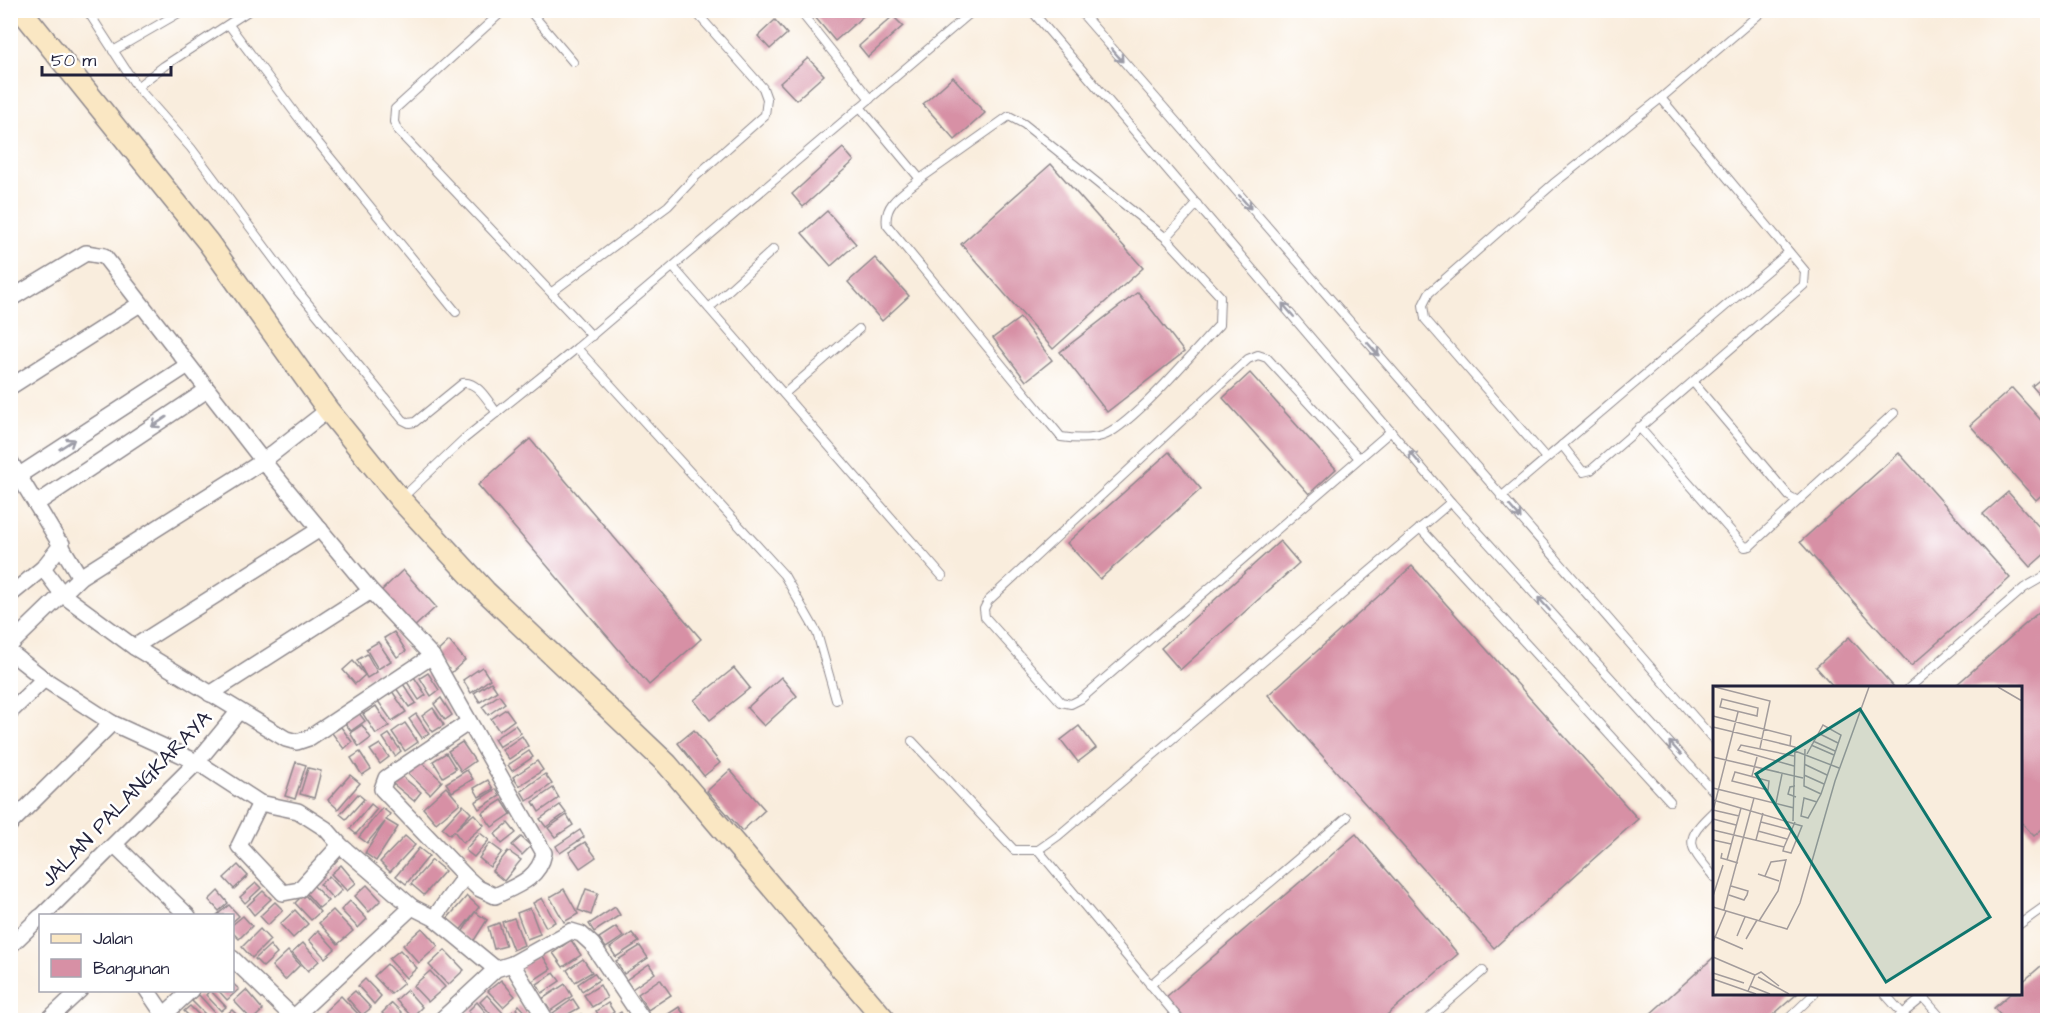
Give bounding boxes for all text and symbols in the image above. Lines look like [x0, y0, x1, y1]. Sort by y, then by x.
scale bar [42, 39, 171, 77]
one-way arrow [1110, 47, 1124, 62]
text: 50 m [51, 48, 96, 73]
one-way arrow [1238, 194, 1252, 209]
one-way arrow [1281, 303, 1295, 318]
one-way arrow [1366, 341, 1380, 356]
one-way arrow [151, 416, 167, 428]
one-way arrow [58, 438, 75, 450]
one-way arrow [1408, 450, 1421, 466]
one-way arrow [1508, 504, 1521, 520]
one-way arrow [1537, 597, 1551, 612]
inset map [1713, 686, 2022, 995]
street label: JALAN PALANGKARAYA [34, 704, 219, 894]
one-way arrow [1668, 741, 1682, 756]
legend [39, 914, 234, 992]
text: Jalan [93, 926, 133, 951]
text: Bangunan [93, 956, 170, 982]

